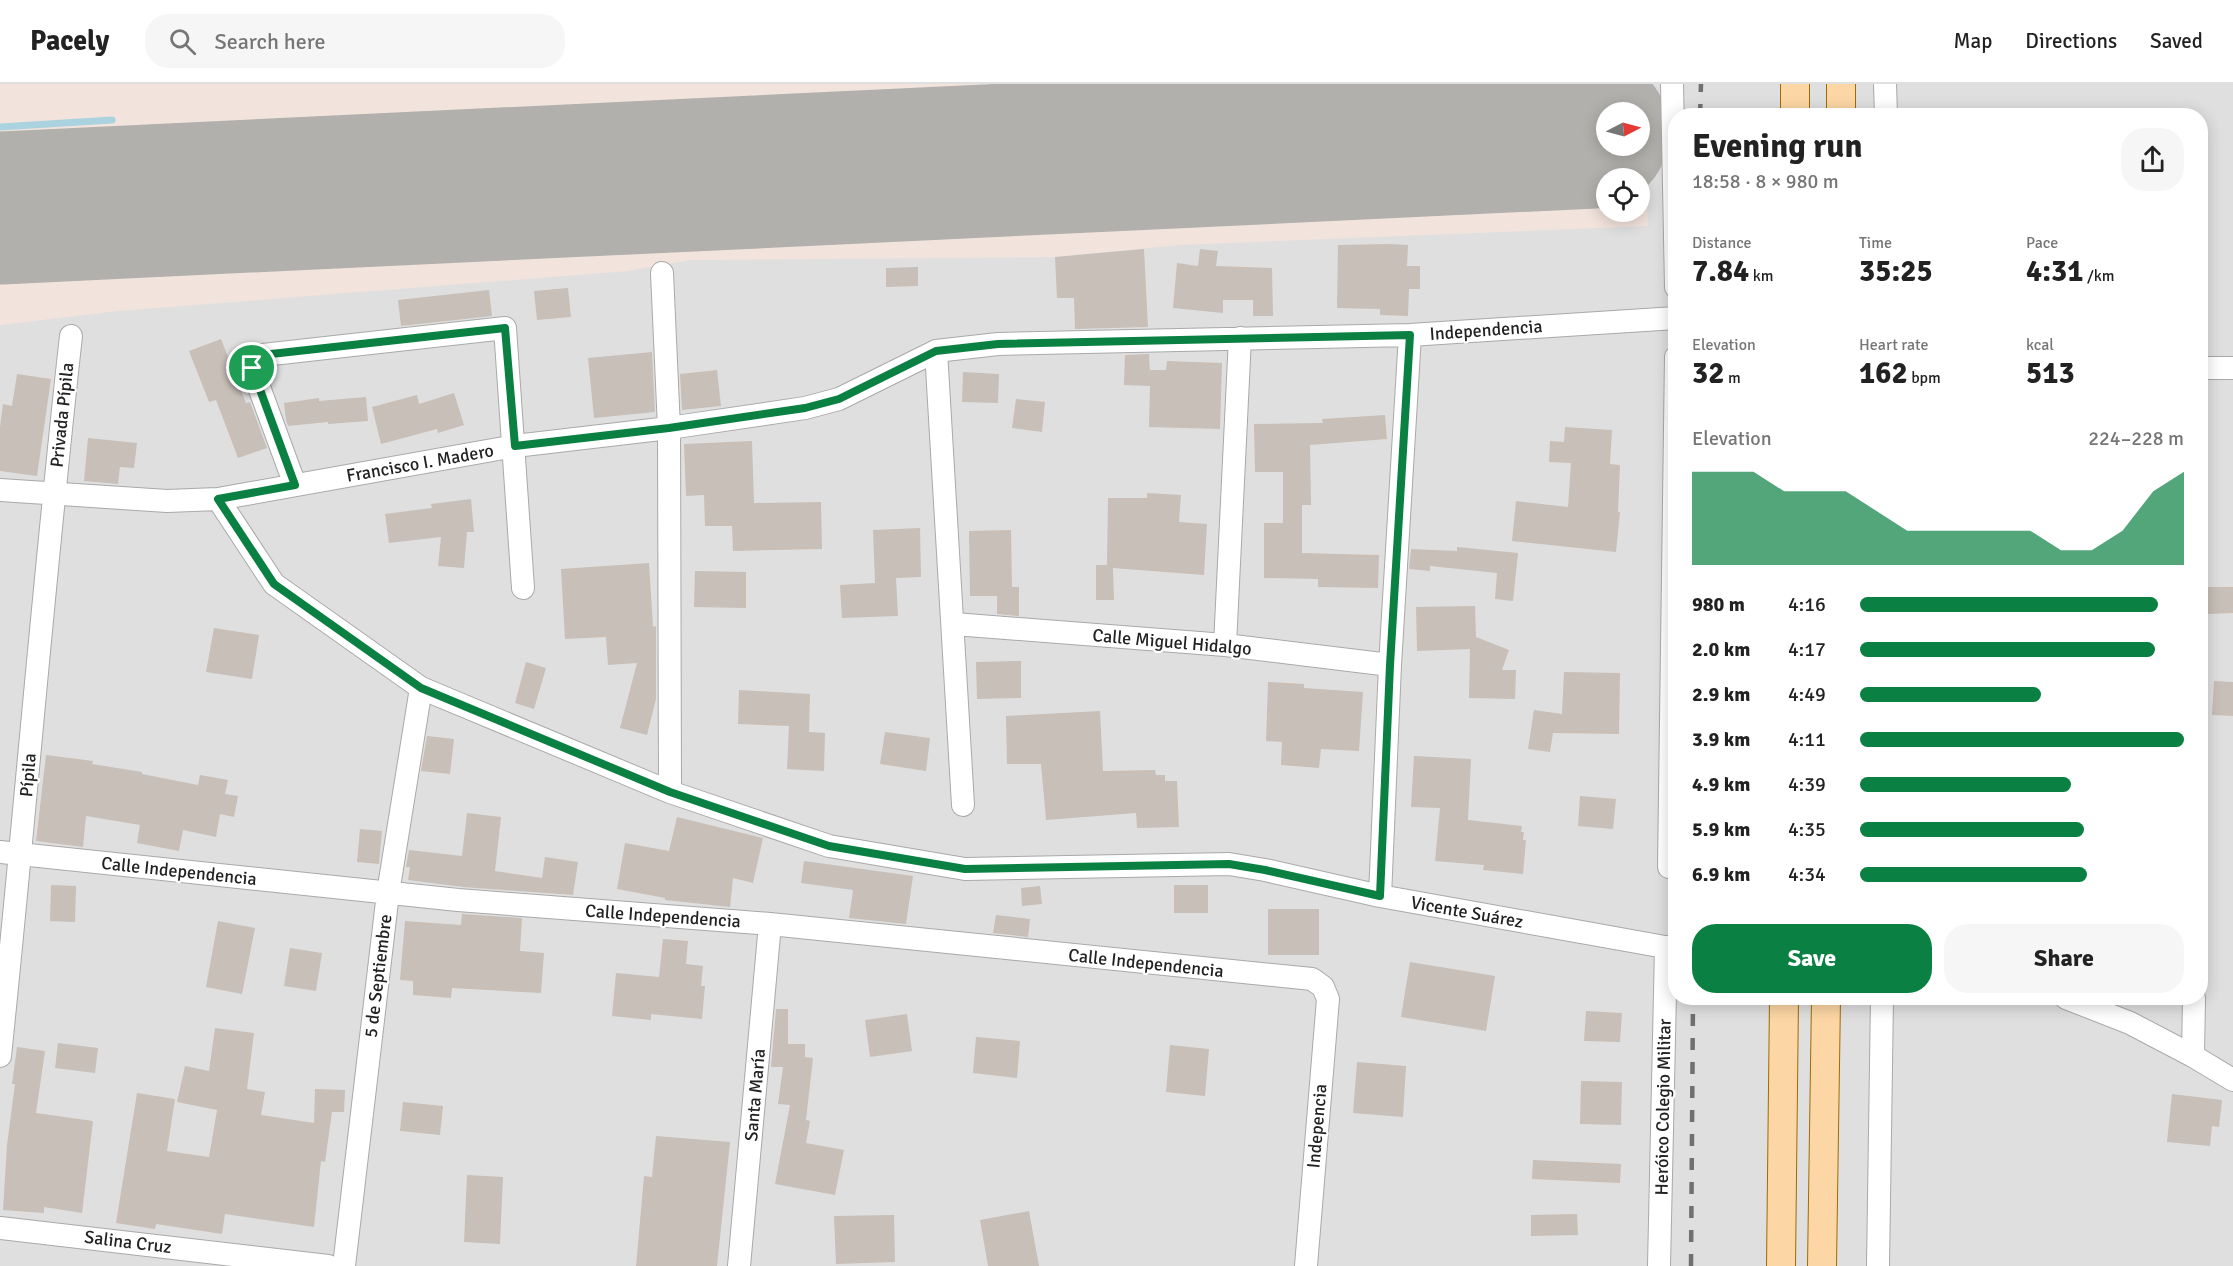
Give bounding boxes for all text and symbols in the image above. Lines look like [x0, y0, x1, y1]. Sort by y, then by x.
search box [145, 14, 565, 68]
text: Pacely [30, 24, 109, 58]
icon: search [166, 25, 199, 58]
text: Search here [214, 28, 325, 55]
text: Map [1954, 28, 1992, 54]
text: Directions [2025, 28, 2117, 54]
text: Saved [2150, 28, 2203, 54]
north arrow [1596, 102, 1650, 156]
map controls [1596, 102, 1650, 222]
text: Evening run [1692, 126, 1862, 167]
button: share [2121, 128, 2184, 191]
button: locate [1596, 168, 1650, 222]
text: 18:58 · 8 × 980 m [1692, 169, 1839, 194]
text: Distance [1692, 233, 1752, 253]
text: Time [1859, 233, 1892, 253]
text: Pace [2026, 233, 2058, 253]
text: 7.84 [1692, 253, 1749, 290]
text: 35:25 [1859, 253, 1933, 290]
text: 4:31 [2026, 253, 2083, 290]
text: km [1749, 266, 1774, 286]
text: /km [2083, 266, 2115, 286]
street label: Independencia [1429, 315, 1543, 345]
text: Elevation [1692, 335, 1756, 355]
text: Heart rate [1859, 335, 1928, 355]
text: kcal [2026, 335, 2054, 355]
pin [226, 342, 277, 393]
icon: arrive [235, 351, 268, 384]
text: 32 [1692, 355, 1724, 392]
text: 162 [1859, 355, 1908, 392]
text: 513 [2026, 355, 2075, 392]
street label: Privada Pípila [46, 361, 78, 469]
text: m [1724, 368, 1741, 388]
text: bpm [1908, 368, 1941, 388]
text: Elevation [1692, 426, 1772, 451]
text: 224–228 m [2088, 426, 2184, 451]
street label: Francisco I. Madero [345, 439, 495, 487]
text: 980 m [1692, 592, 1745, 617]
text: 4:16 [1788, 592, 1826, 617]
street label: Calle Miguel Hidalgo [1091, 624, 1253, 660]
text: 2.0 km [1692, 637, 1750, 662]
text: 4:17 [1788, 637, 1826, 662]
text: 2.9 km [1692, 682, 1750, 707]
text: 4:49 [1788, 682, 1826, 707]
text: 3.9 km [1692, 727, 1750, 752]
text: 4:11 [1788, 727, 1826, 752]
street label: Pípila [15, 752, 41, 798]
text: 4.9 km [1692, 772, 1750, 797]
text: 4:39 [1788, 772, 1826, 797]
text: 5.9 km [1692, 817, 1750, 842]
text: 4:35 [1788, 817, 1826, 842]
street label: Calle Independencia [100, 852, 258, 890]
text: 6.9 km [1692, 862, 1750, 887]
text: 4:34 [1788, 862, 1826, 887]
street label: Vicente Suárez [1409, 891, 1525, 933]
street label: Calle Independencia [584, 900, 742, 932]
street label: 5 de Septiembre [360, 913, 396, 1039]
button: Save [1692, 924, 1932, 993]
button: Share [1944, 924, 2184, 993]
street label: Calle Independencia [1067, 944, 1225, 982]
street label: Heróico Colegio Militar [1650, 1018, 1676, 1196]
street label: Santa María [740, 1048, 770, 1142]
street label: Indepencia [1302, 1083, 1332, 1169]
street label: Salina Cruz [83, 1226, 173, 1258]

